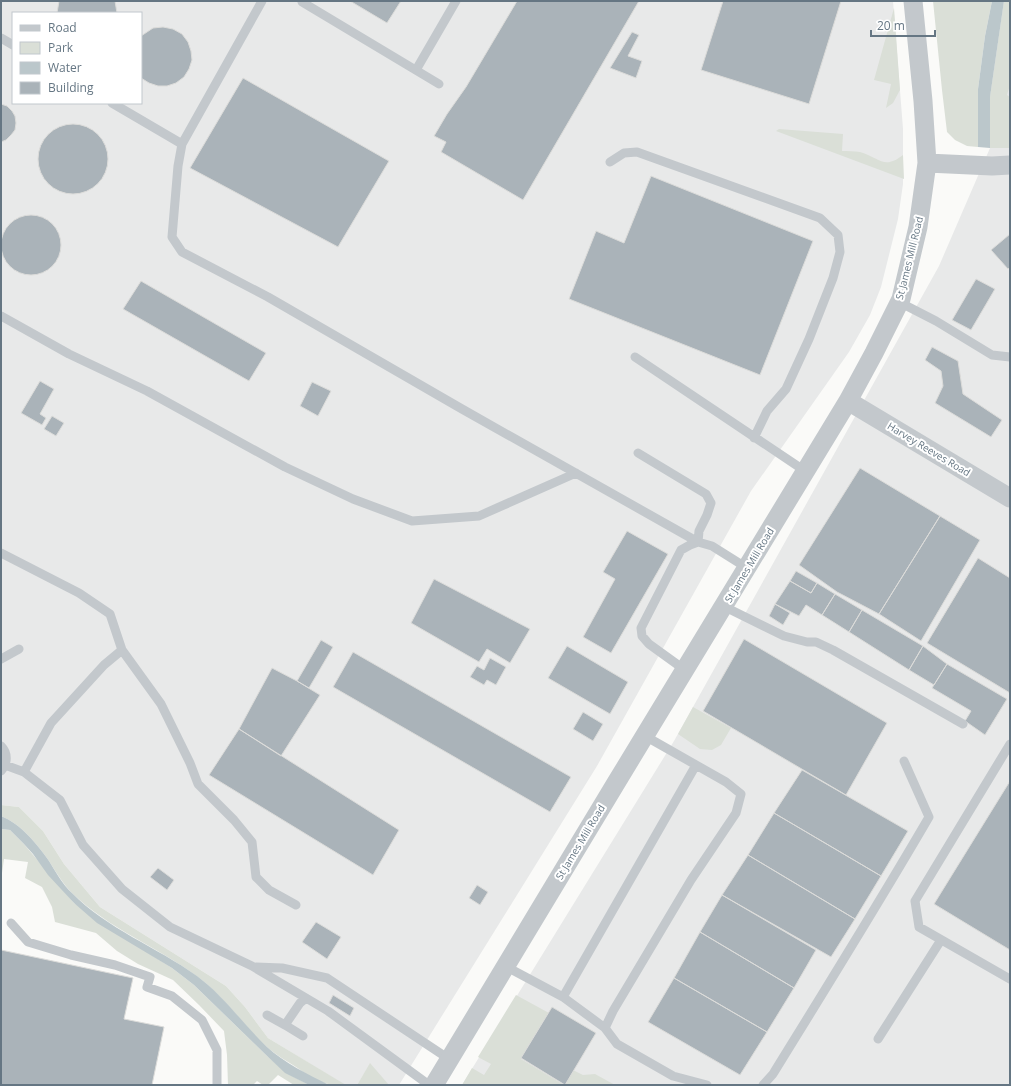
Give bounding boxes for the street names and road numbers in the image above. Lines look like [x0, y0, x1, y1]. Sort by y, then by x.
street label: St James Mill Road [892, 215, 926, 301]
street label: Harvey Reeves Road [885, 419, 973, 479]
street label: St James Mill Road [721, 525, 777, 605]
street label: St James Mill Road [552, 802, 608, 882]

